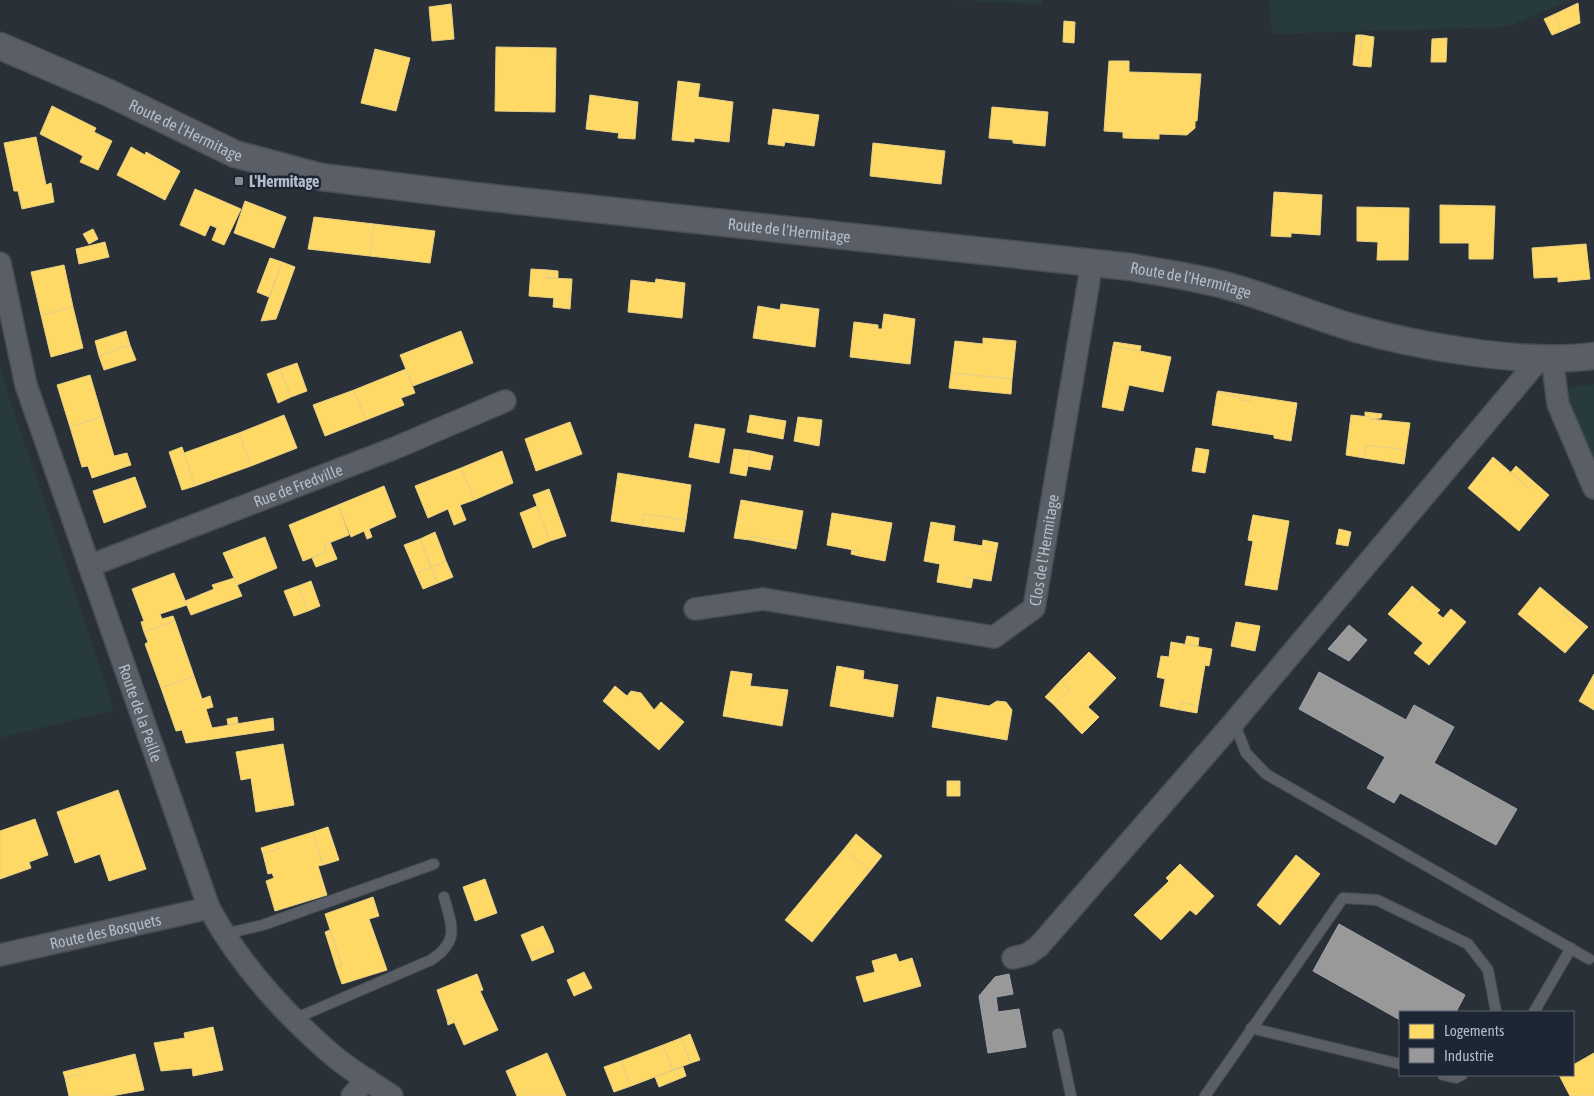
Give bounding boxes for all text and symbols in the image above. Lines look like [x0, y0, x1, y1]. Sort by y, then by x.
street label: Route de l'Hermitage [126, 95, 244, 165]
place label: L'Hermitage [249, 172, 319, 190]
marker: L'Hermitage [233, 175, 245, 187]
street label: Route de l'Hermitage [727, 214, 852, 246]
street label: Route de l'Hermitage [1129, 258, 1254, 302]
street label: Rue de Fredville [251, 460, 345, 511]
street label: Clos de l'Hermitage [1025, 493, 1062, 607]
street label: Route de la Peille [115, 661, 166, 764]
street label: Route des Bosquets [48, 910, 163, 953]
legend [1399, 1011, 1574, 1076]
text: Logements [1444, 1022, 1504, 1039]
text: Industrie [1444, 1047, 1494, 1064]

